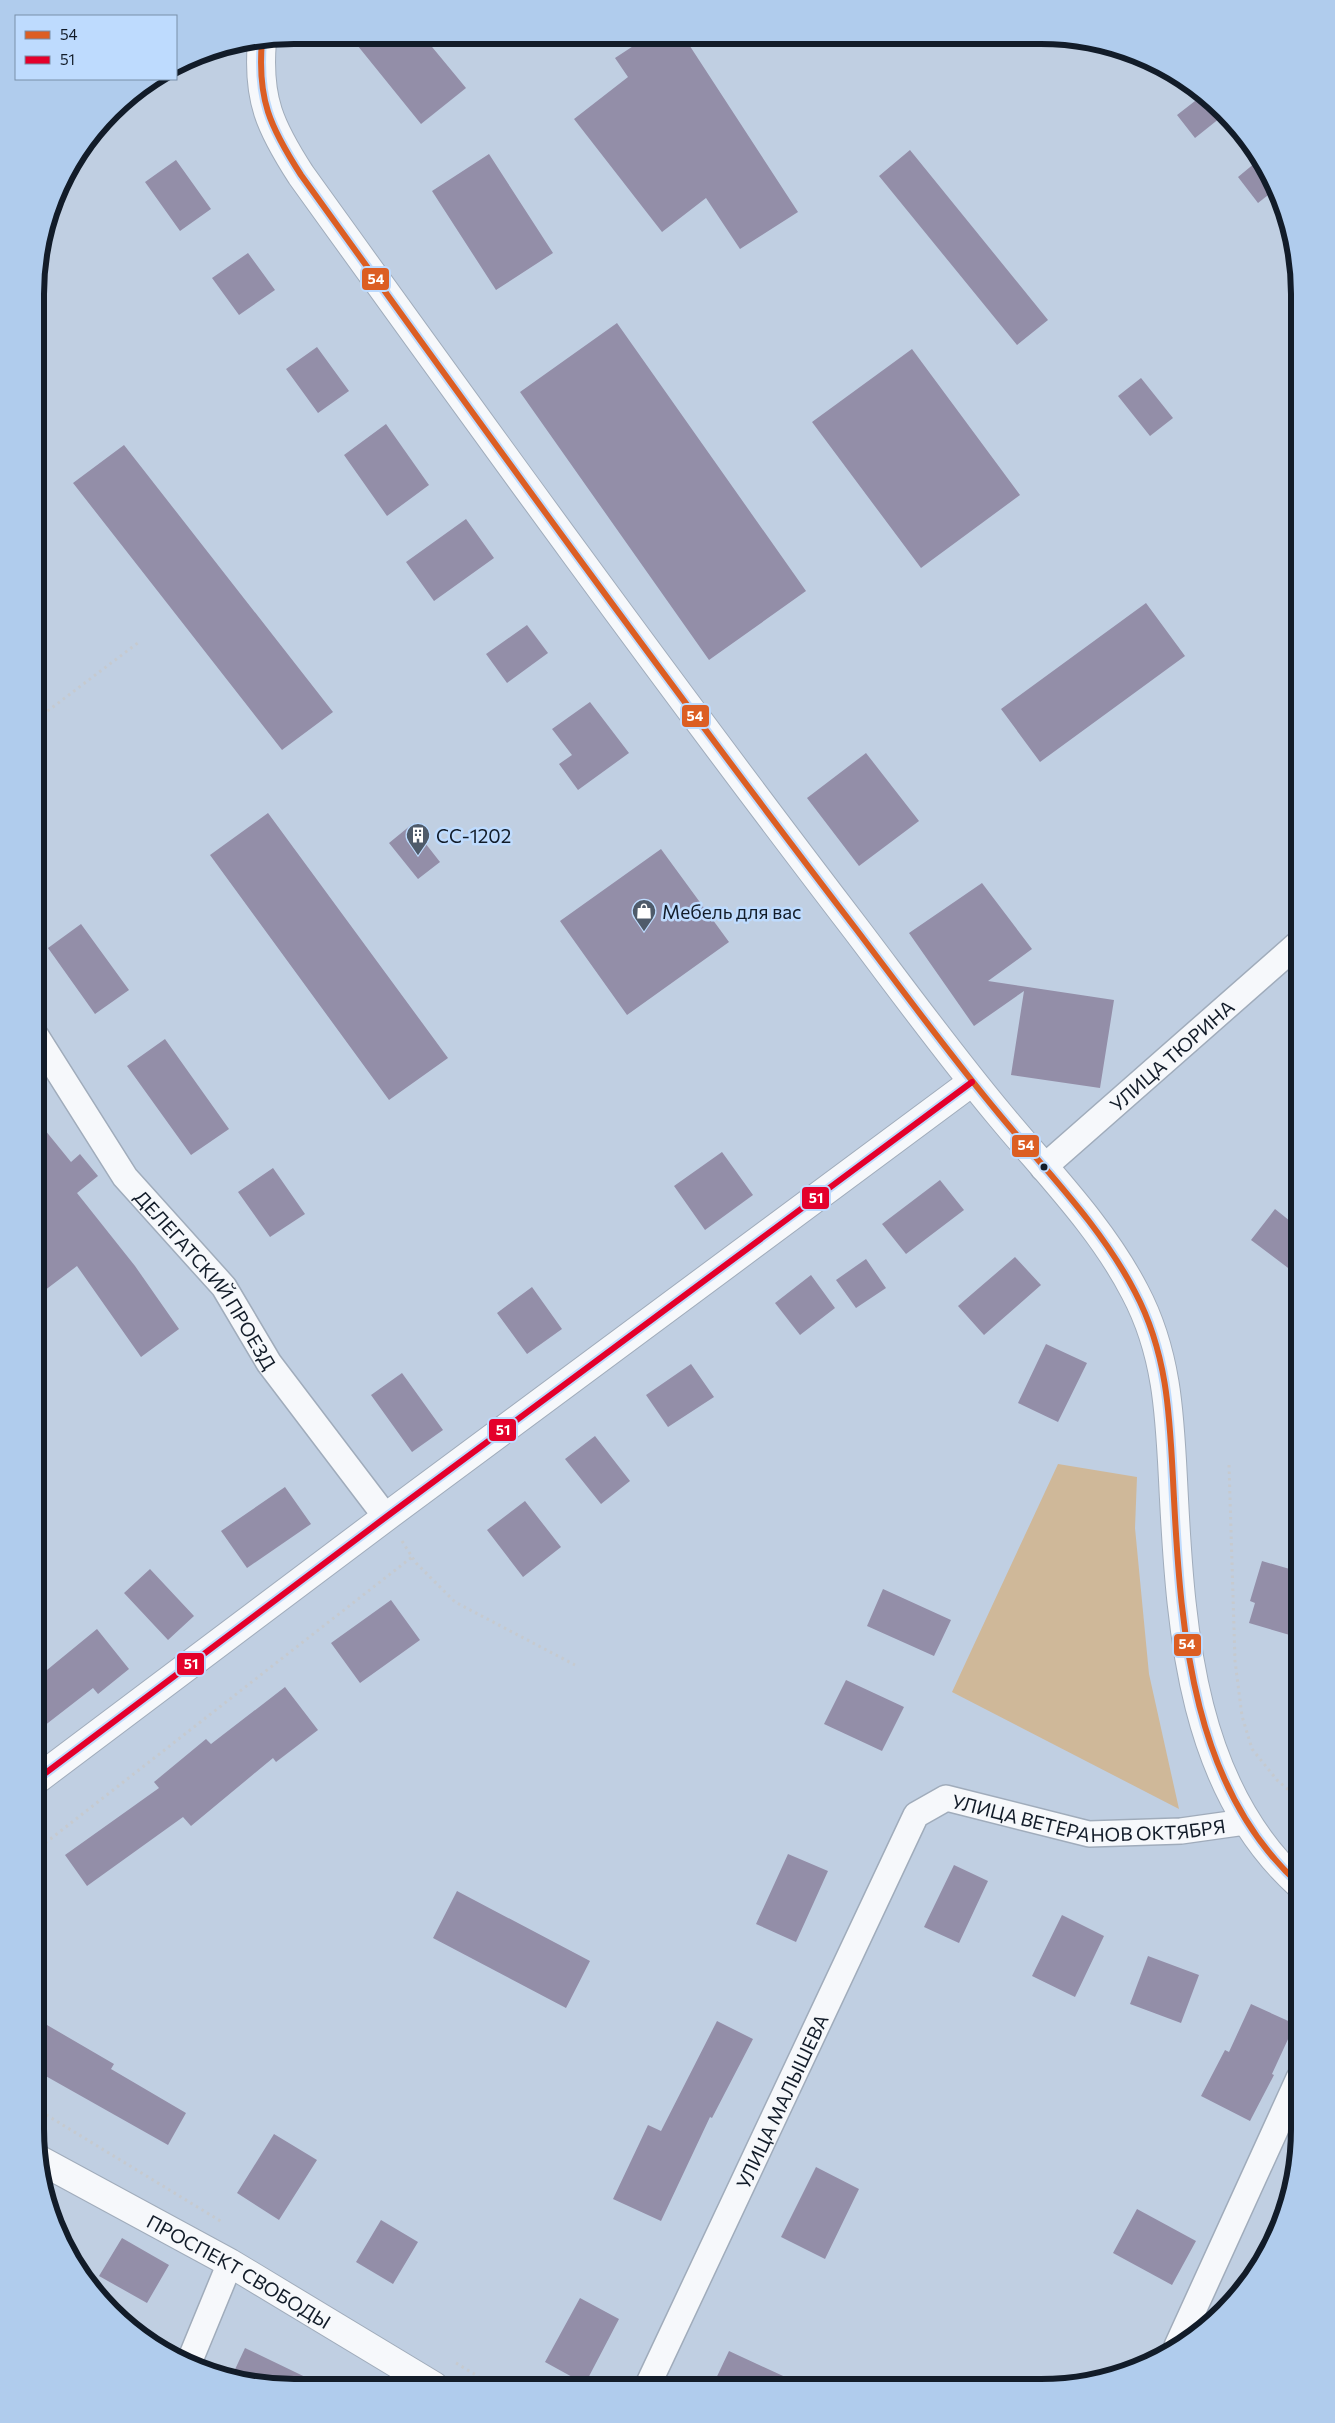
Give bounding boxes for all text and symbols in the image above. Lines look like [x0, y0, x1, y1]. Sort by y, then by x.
legend [15, 15, 178, 80]
text: 54 [60, 25, 78, 43]
text: 51 [60, 50, 75, 68]
line badge: 54 [361, 267, 390, 291]
text: 54 [368, 270, 385, 287]
line badge: 54 [681, 704, 710, 728]
text: 54 [687, 707, 704, 724]
building icon: СС-1202 [405, 822, 431, 856]
place label: СС-1202 [436, 824, 511, 847]
shop icon: Мебель для вас [631, 898, 657, 932]
place label: Мебель для вас [662, 900, 802, 923]
street label: УЛИЦА ТЮРИНА [1105, 994, 1238, 1116]
line badge: 54 [1011, 1134, 1040, 1158]
text: 54 [1018, 1136, 1035, 1153]
unlabelled marker [1039, 1162, 1049, 1172]
street label: ДЕЛЕГАТСКИЙ ПРОЕЗД [130, 1185, 282, 1373]
line badge: 51 [801, 1186, 830, 1210]
text: 51 [809, 1189, 823, 1206]
line badge: 51 [488, 1418, 517, 1442]
text: 51 [496, 1421, 510, 1438]
line badge: 54 [1173, 1633, 1202, 1657]
text: 54 [1179, 1635, 1196, 1652]
line badge: 51 [176, 1652, 205, 1676]
text: 51 [184, 1655, 198, 1672]
street label: УЛИЦА ВЕТЕРАНОВ ОКТЯБРЯ [950, 1788, 1227, 1845]
street label: УЛИЦА МАЛЫШЕВА [731, 2010, 832, 2192]
street label: ПРОСПЕКТ СВОБОДЫ [143, 2209, 335, 2333]

